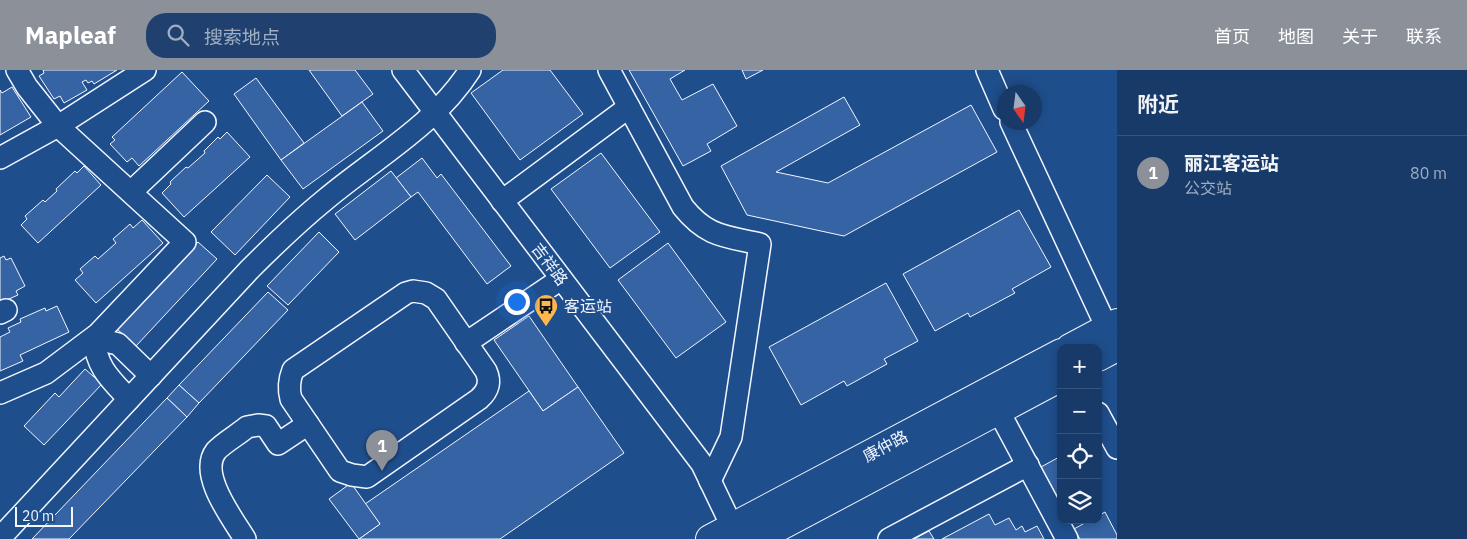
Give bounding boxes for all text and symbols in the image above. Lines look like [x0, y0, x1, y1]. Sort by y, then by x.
search box [146, 13, 496, 58]
text: Mapleaf [25, 19, 116, 51]
icon: search [164, 21, 192, 49]
text: 搜索地点 [204, 25, 280, 49]
text: 首页 [1214, 25, 1250, 48]
text: 地图 [1278, 25, 1314, 48]
text: 关于 [1342, 25, 1378, 48]
text: 联系 [1406, 25, 1442, 48]
north arrow [997, 85, 1042, 130]
text: 附近 [1137, 90, 1179, 118]
text: 丽江客运站 [1184, 151, 1279, 175]
text: 1 [1148, 163, 1158, 183]
text: 80 m [1410, 163, 1447, 183]
text: 公交站 [1184, 178, 1232, 198]
street label: 吉祥路 [528, 239, 572, 289]
your location [504, 289, 530, 315]
bus stop icon: 客运站 [533, 293, 559, 327]
place label: 客运站 [564, 296, 612, 316]
map controls [1057, 344, 1102, 524]
button: + [1057, 344, 1102, 389]
button: − [1057, 389, 1102, 434]
street label: 康仲路 [859, 426, 911, 466]
pin: 1 [366, 430, 398, 471]
button: locate [1057, 434, 1102, 479]
button: layers [1057, 479, 1102, 524]
scale bar [15, 504, 72, 527]
text: 20 m [22, 507, 54, 525]

